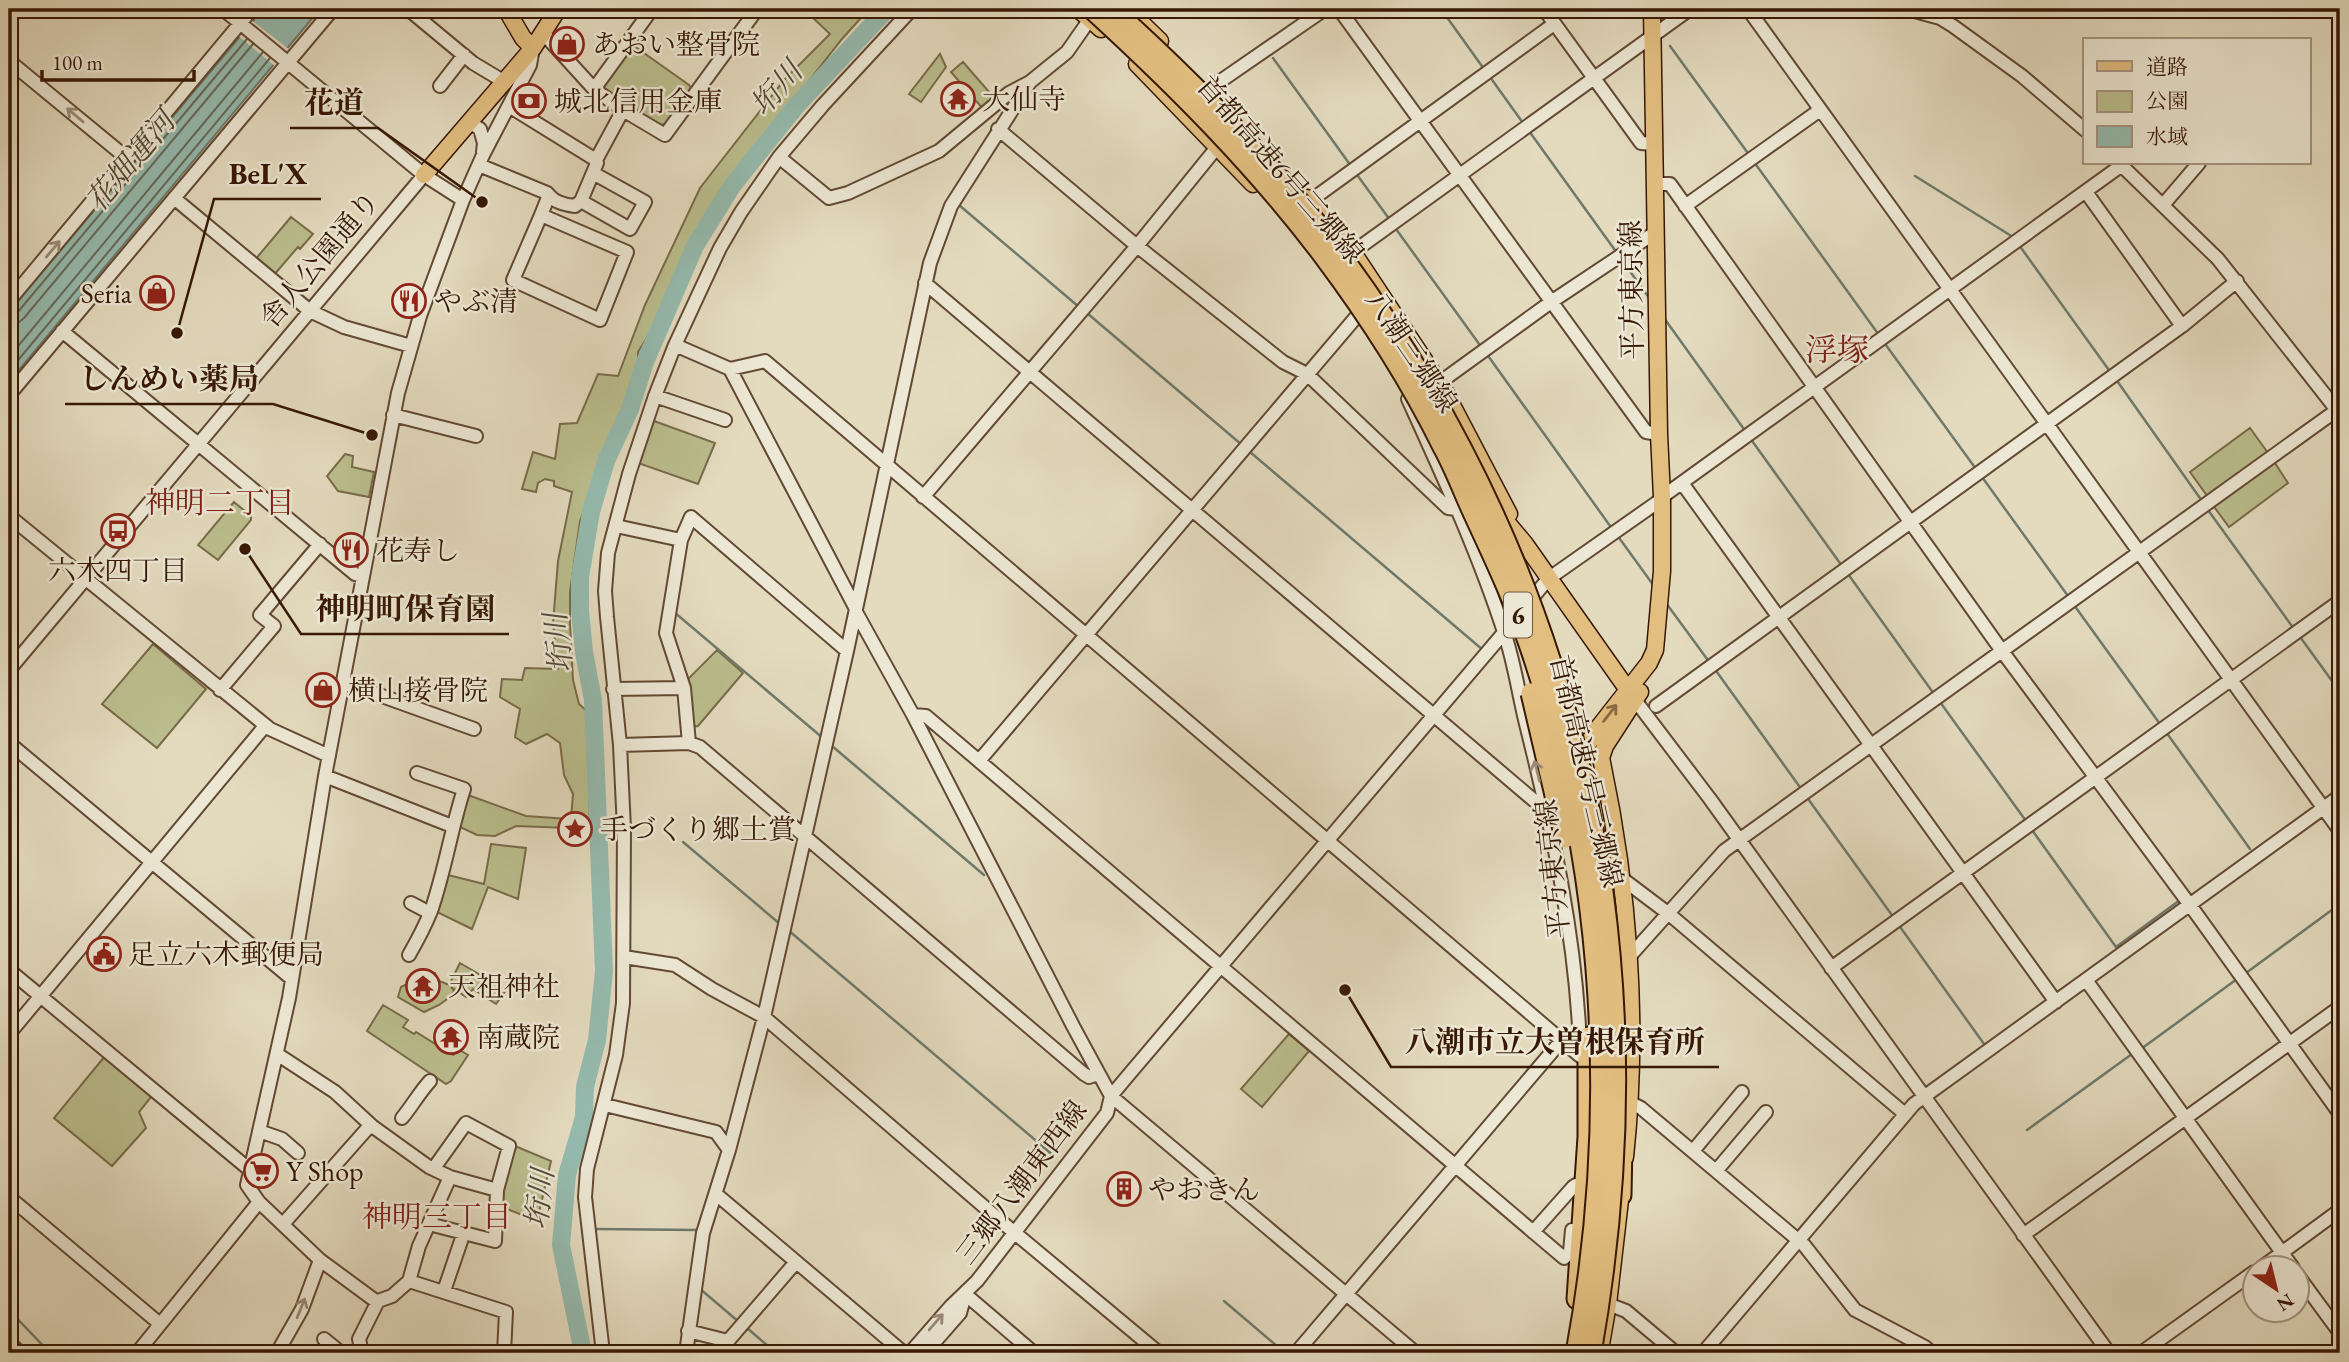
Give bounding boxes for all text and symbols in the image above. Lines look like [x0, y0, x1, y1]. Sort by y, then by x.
shop icon: あおい整骨院 [548, 25, 586, 63]
place label: あおい整骨院 [592, 26, 760, 62]
scale bar [42, 38, 194, 82]
legend [2083, 38, 2310, 164]
text: 100 m [52, 49, 103, 76]
water label: 垳川 [742, 50, 812, 123]
text: 道路 [2146, 53, 2188, 80]
street label: 首都高速6号三郷線 [1190, 68, 1372, 270]
callout: 花道 [290, 77, 378, 128]
temple icon: 大仙寺 [939, 80, 977, 118]
place label: 大仙寺 [982, 81, 1066, 117]
bank icon: 城北信用金庫 [510, 82, 548, 120]
text: 花道 [304, 83, 364, 122]
place label: 城北信用金庫 [554, 83, 722, 119]
text: 公園 [2146, 87, 2188, 114]
water label: 花畑運河 [76, 99, 187, 219]
one-way arrow [67, 108, 85, 123]
text: 水域 [2146, 123, 2188, 150]
callout: BeL'X [214, 148, 321, 199]
text: BeL'X [229, 154, 308, 193]
street label: 舎人公園通り [251, 183, 387, 335]
street label: 平方東京線 [1612, 220, 1650, 360]
one-way arrow [45, 240, 61, 258]
shop icon: Seria [138, 274, 176, 312]
place label: Seria [81, 275, 133, 311]
restaurant icon: やぶ清 [390, 282, 428, 320]
place label: やぶ清 [434, 283, 518, 319]
street label: 八潮三郷線 [1358, 283, 1466, 419]
district label: 浮塚 [1805, 329, 1869, 371]
callout: しんめい薬局 [65, 353, 273, 404]
text: しんめい薬局 [79, 359, 259, 398]
district label: 神明二丁目 [145, 483, 295, 522]
bus stop icon: 六木四丁目 [99, 512, 137, 550]
restaurant icon: 花寿し [332, 531, 370, 569]
place label: 花寿し [376, 532, 460, 568]
place label: 六木四丁目 [48, 552, 188, 588]
callout: 神明町保育園 [301, 583, 509, 634]
text: 神明町保育園 [315, 589, 495, 628]
road number: 6 [1504, 593, 1532, 638]
water label: 垳川 [535, 608, 581, 675]
street label: 首都高速6号三郷線 [1543, 651, 1631, 891]
shop icon: 横山接骨院 [304, 671, 342, 709]
place label: 横山接骨院 [348, 672, 488, 708]
one-way arrow [1602, 704, 1617, 723]
one-way arrow [1530, 760, 1543, 783]
street label: 平方東京線 [1527, 797, 1577, 941]
place icon: 手づくり郷土賞 [556, 810, 594, 848]
place label: 手づくり郷土賞 [600, 811, 796, 847]
public building icon: 足立六木郵便局 [85, 935, 123, 973]
place label: 足立六木郵便局 [128, 936, 324, 972]
temple icon: 天祖神社 [404, 967, 442, 1005]
place label: 天祖神社 [448, 968, 560, 1004]
callout: 八潮市立大曽根保育所 [1391, 1016, 1719, 1067]
temple icon: 南蔵院 [432, 1018, 470, 1056]
place label: 南蔵院 [476, 1019, 560, 1055]
text: 八潮市立大曽根保育所 [1405, 1022, 1705, 1061]
street label: 三郷八潮東西線 [948, 1093, 1094, 1271]
supermarket icon: Y Shop [242, 1152, 280, 1190]
place label: Y Shop [286, 1153, 364, 1189]
water label: 垳川 [516, 1164, 562, 1231]
building icon: やおきん [1105, 1170, 1143, 1208]
place label: やおきん [1148, 1171, 1260, 1207]
district label: 神明三丁目 [362, 1197, 512, 1236]
north arrow [2240, 1254, 2310, 1324]
text: N [2271, 1288, 2299, 1318]
one-way arrow [295, 1297, 308, 1319]
one-way arrow [928, 1314, 944, 1332]

